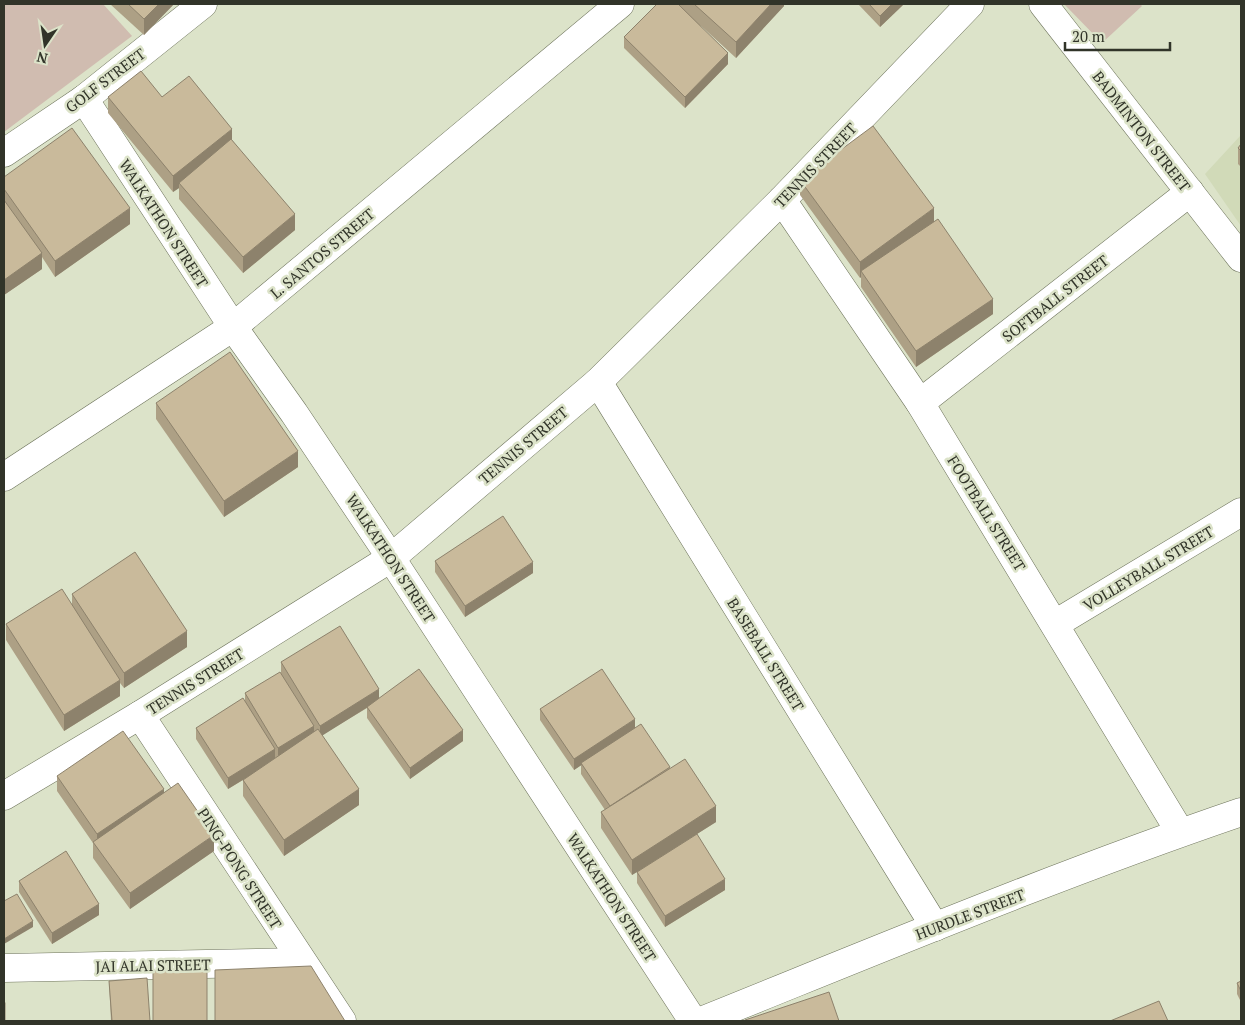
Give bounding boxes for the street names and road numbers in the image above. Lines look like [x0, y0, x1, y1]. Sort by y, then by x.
street label: GOLF STREET [61, 43, 149, 117]
street label: BADMINTON STREET [1089, 67, 1195, 195]
street label: TENNIS STREET [769, 118, 861, 212]
street label: WALKATHON STREET [115, 155, 213, 291]
street label: L. SANTOS STREET [266, 204, 378, 302]
street label: SOFTBALL STREET [998, 250, 1112, 346]
street label: TENNIS STREET [474, 402, 572, 488]
street label: FOOTBALL STREET [943, 452, 1031, 574]
street label: WALKATHON STREET [342, 490, 440, 626]
street label: VOLLEYBALL STREET [1079, 521, 1217, 615]
street label: BASEBALL STREET [723, 594, 809, 714]
street label: TENNIS STREET [143, 643, 247, 719]
street label: PING-PONG STREET [193, 804, 287, 932]
street label: WALKATHON STREET [563, 829, 661, 965]
street label: HURDLE STREET [913, 884, 1027, 944]
street label: JAI ALAI STREET [95, 954, 211, 976]

